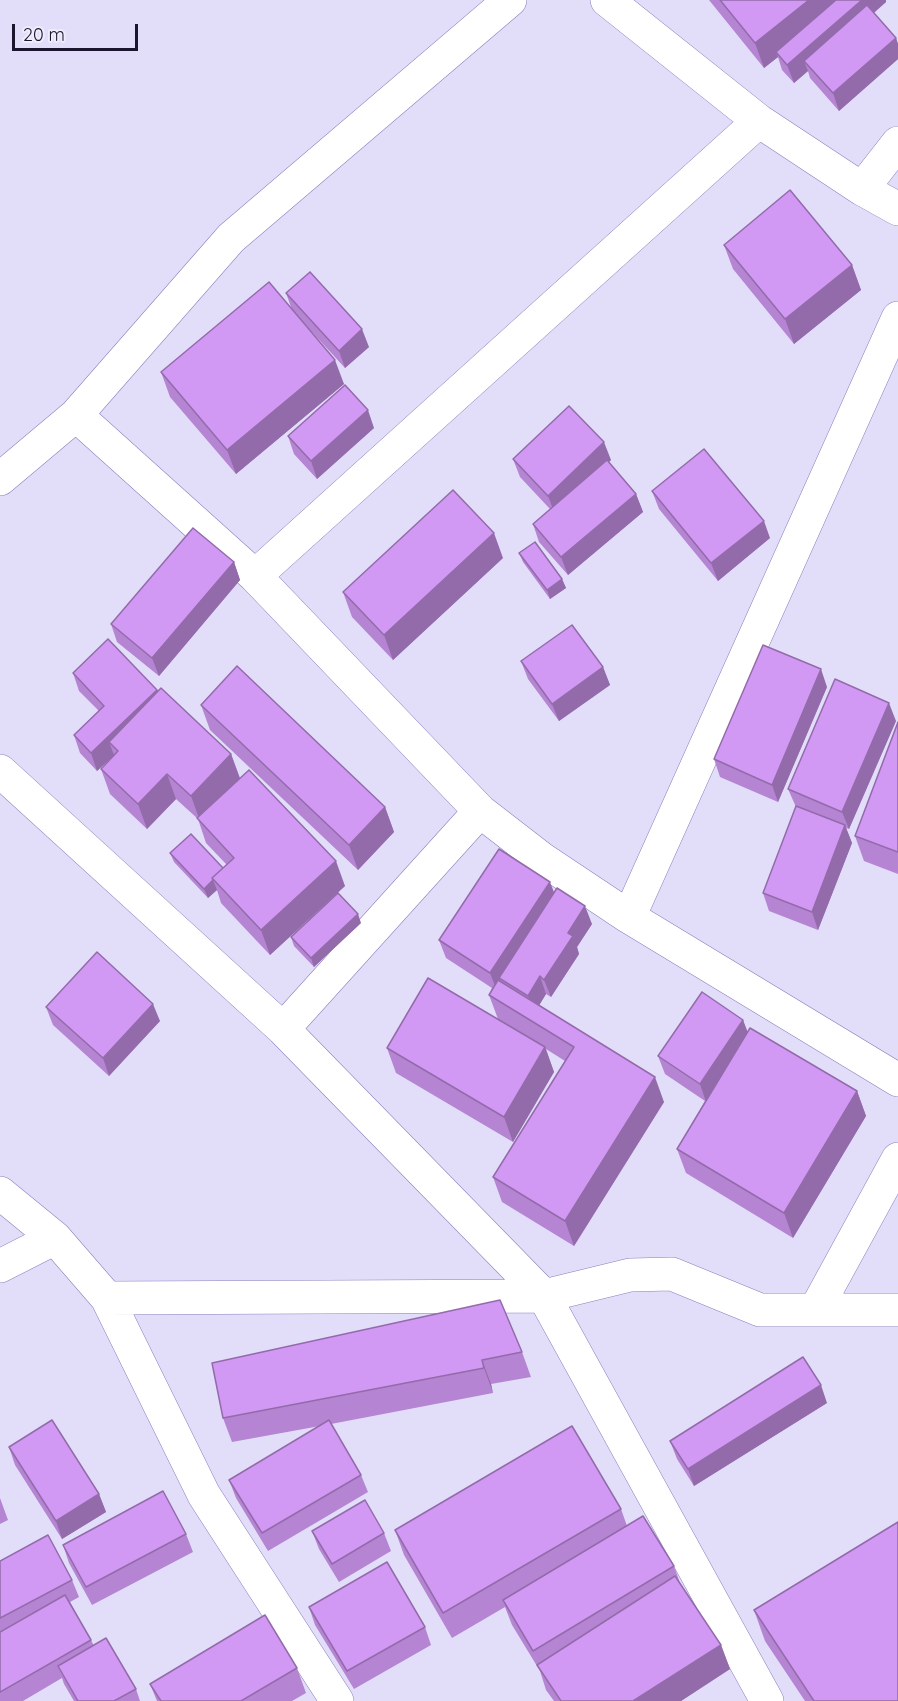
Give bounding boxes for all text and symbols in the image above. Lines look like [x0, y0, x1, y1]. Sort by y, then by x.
scale bar [15, 12, 141, 50]
text: 20 m [23, 23, 65, 46]

